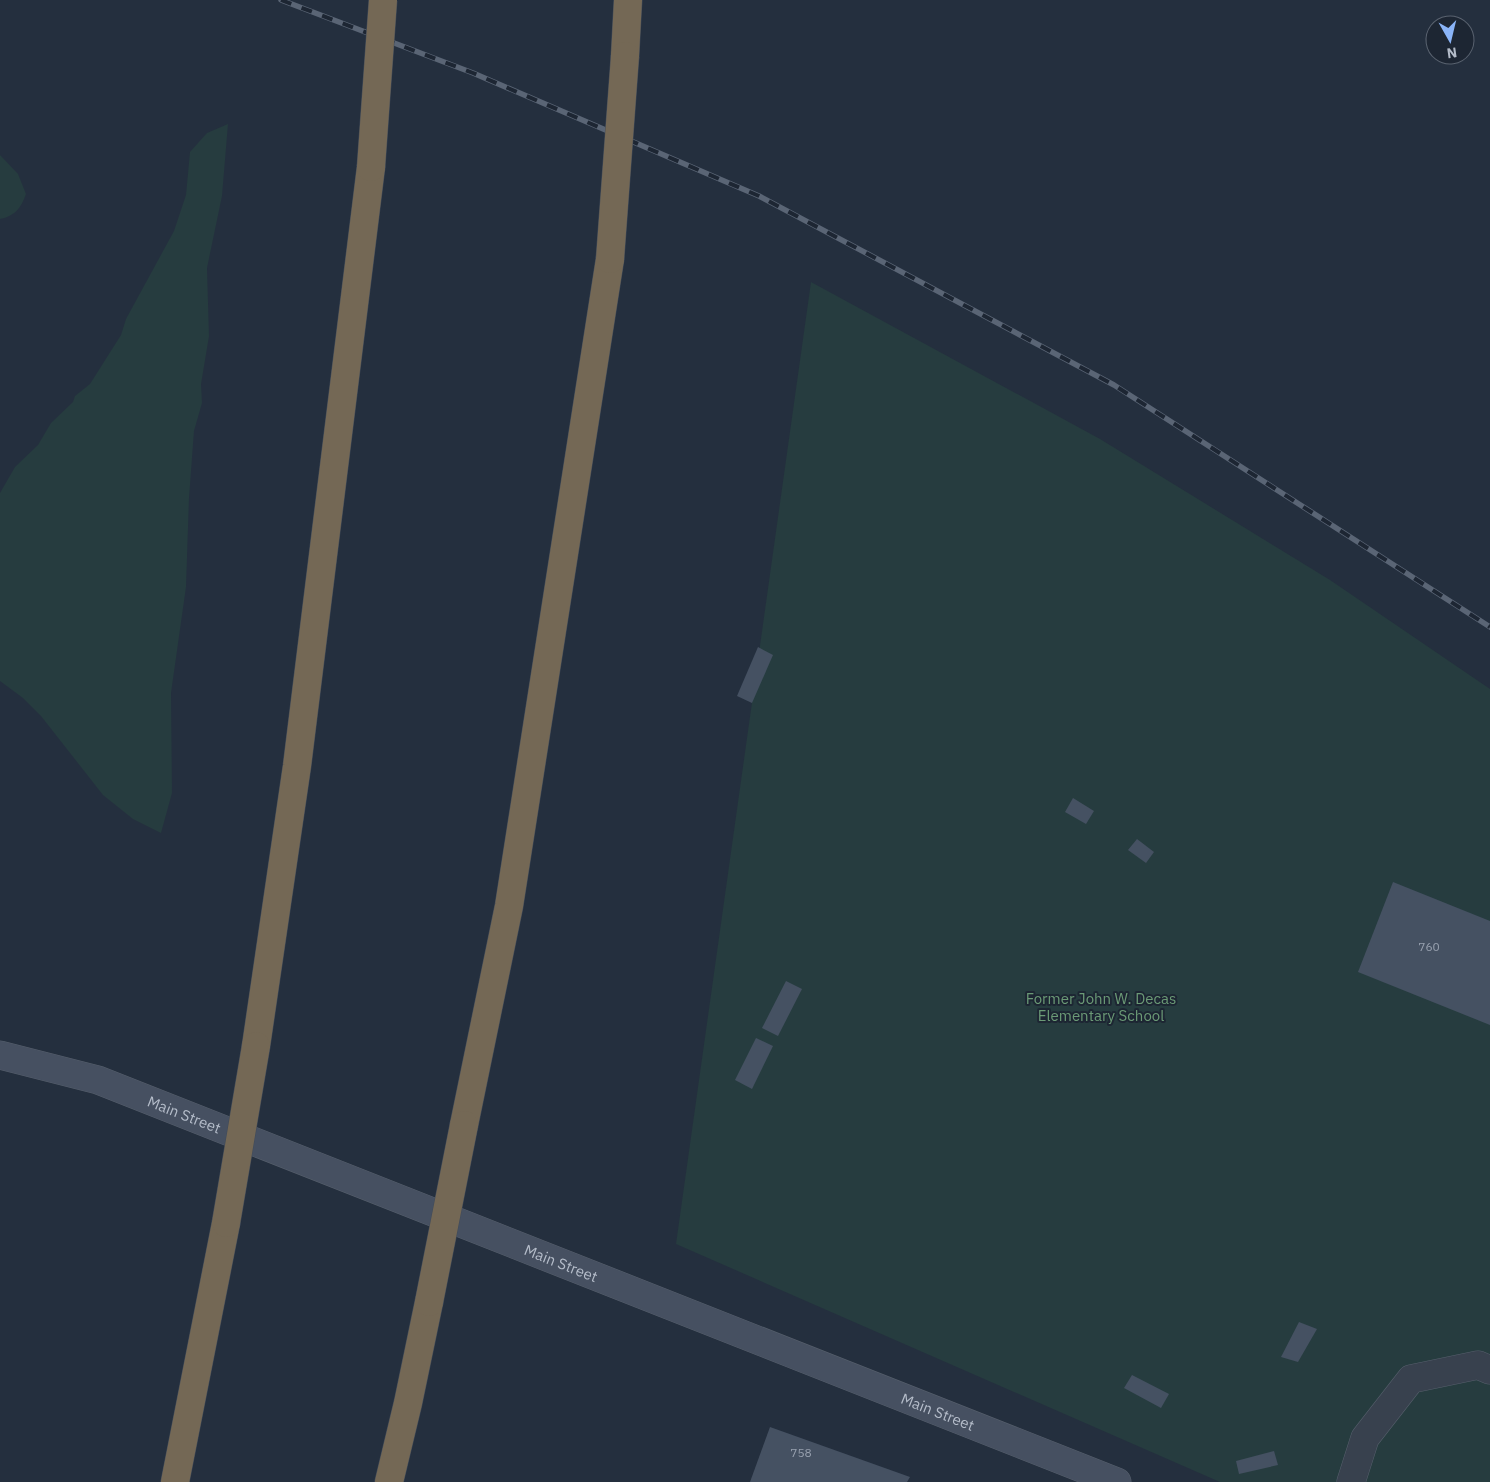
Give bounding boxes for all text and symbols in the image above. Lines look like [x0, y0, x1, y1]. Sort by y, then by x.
north arrow [1425, 15, 1475, 65]
text: N [1446, 43, 1458, 62]
house number: 760 [1418, 939, 1440, 954]
park label: Former John W. Decas Elementary School [1026, 989, 1176, 1025]
street label: Main Street [145, 1091, 224, 1137]
street label: Main Street [522, 1240, 601, 1286]
street label: Main Street [898, 1388, 977, 1434]
house number: 758 [790, 1445, 812, 1460]

